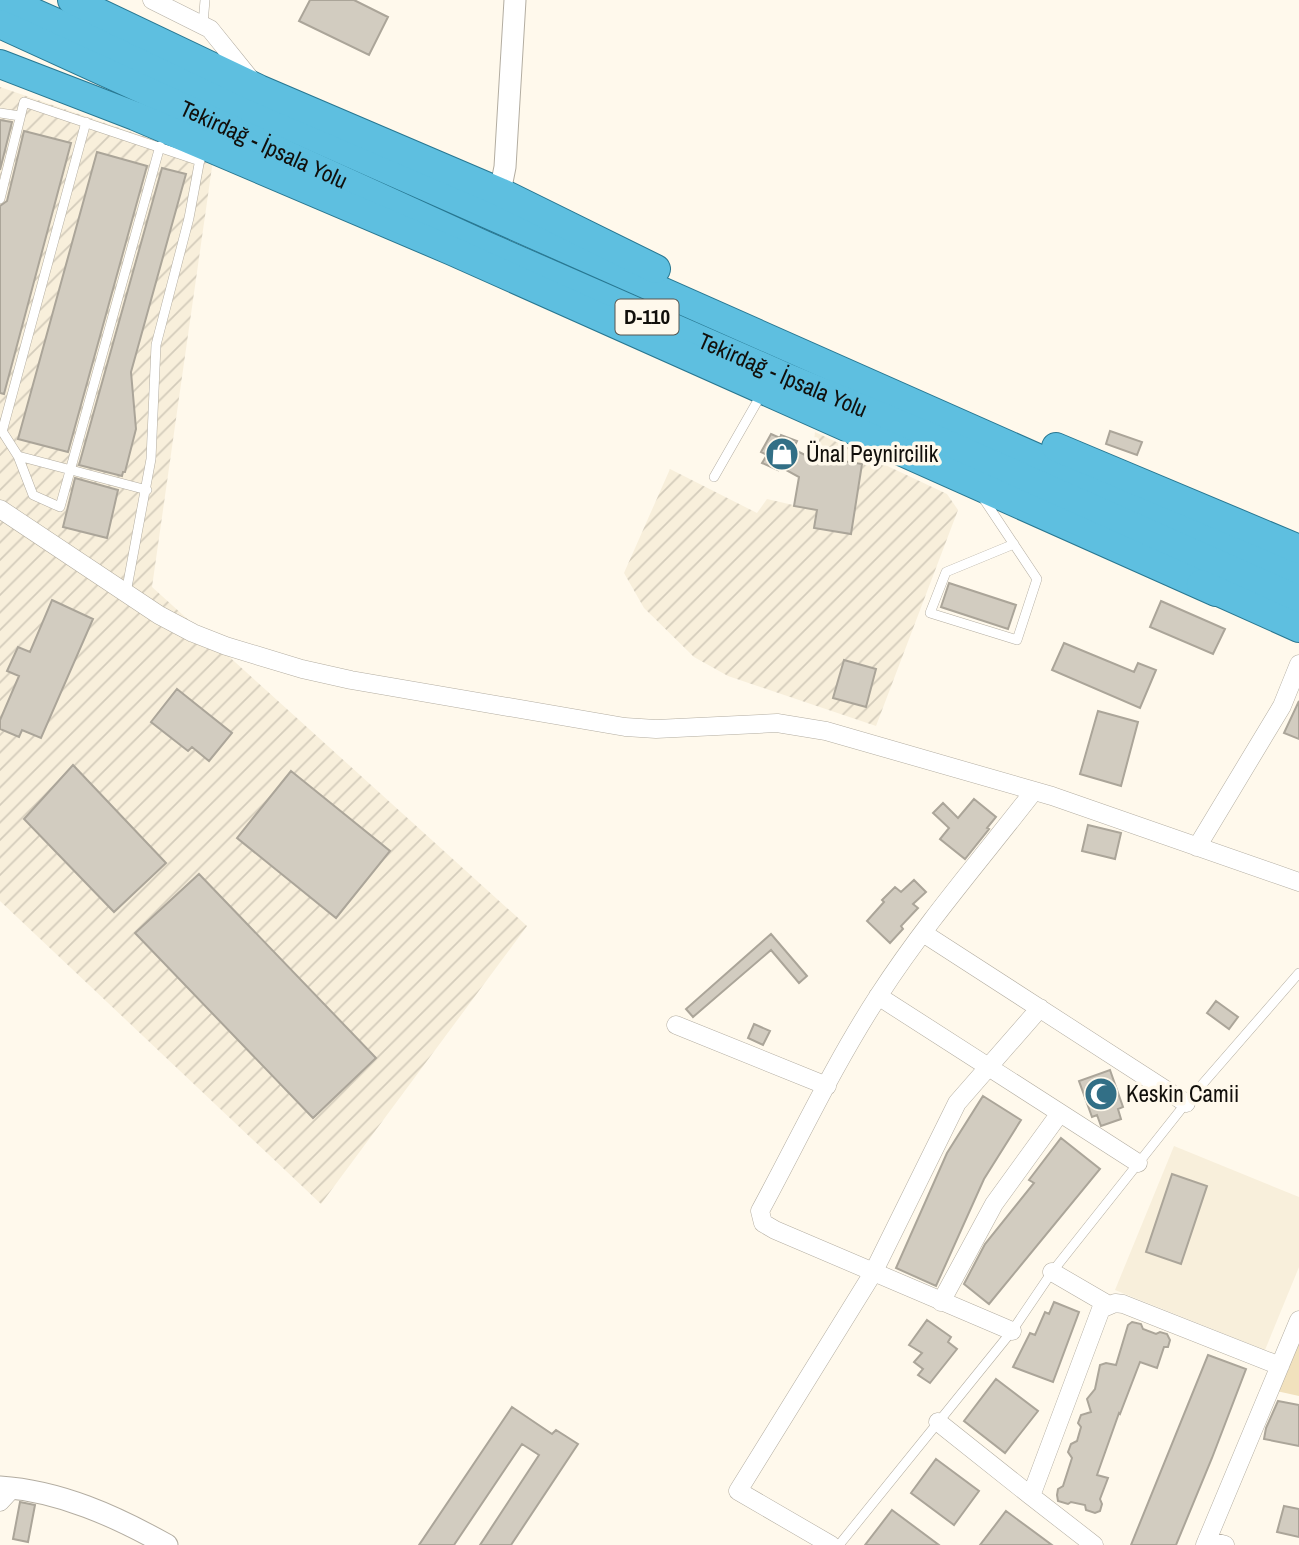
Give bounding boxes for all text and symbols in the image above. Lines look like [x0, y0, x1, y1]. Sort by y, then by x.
street label: Tekirdağ - İpsala Yolu [175, 92, 353, 196]
road number: D-110 [616, 300, 678, 334]
street label: Tekirdağ - İpsala Yolu [694, 325, 872, 424]
shop icon: Ünal Peynircilik [763, 435, 801, 473]
place label: Ünal Peynircilik [806, 438, 939, 469]
mosque icon: Keskin Camii [1082, 1075, 1120, 1113]
place label: Keskin Camii [1126, 1078, 1239, 1109]

